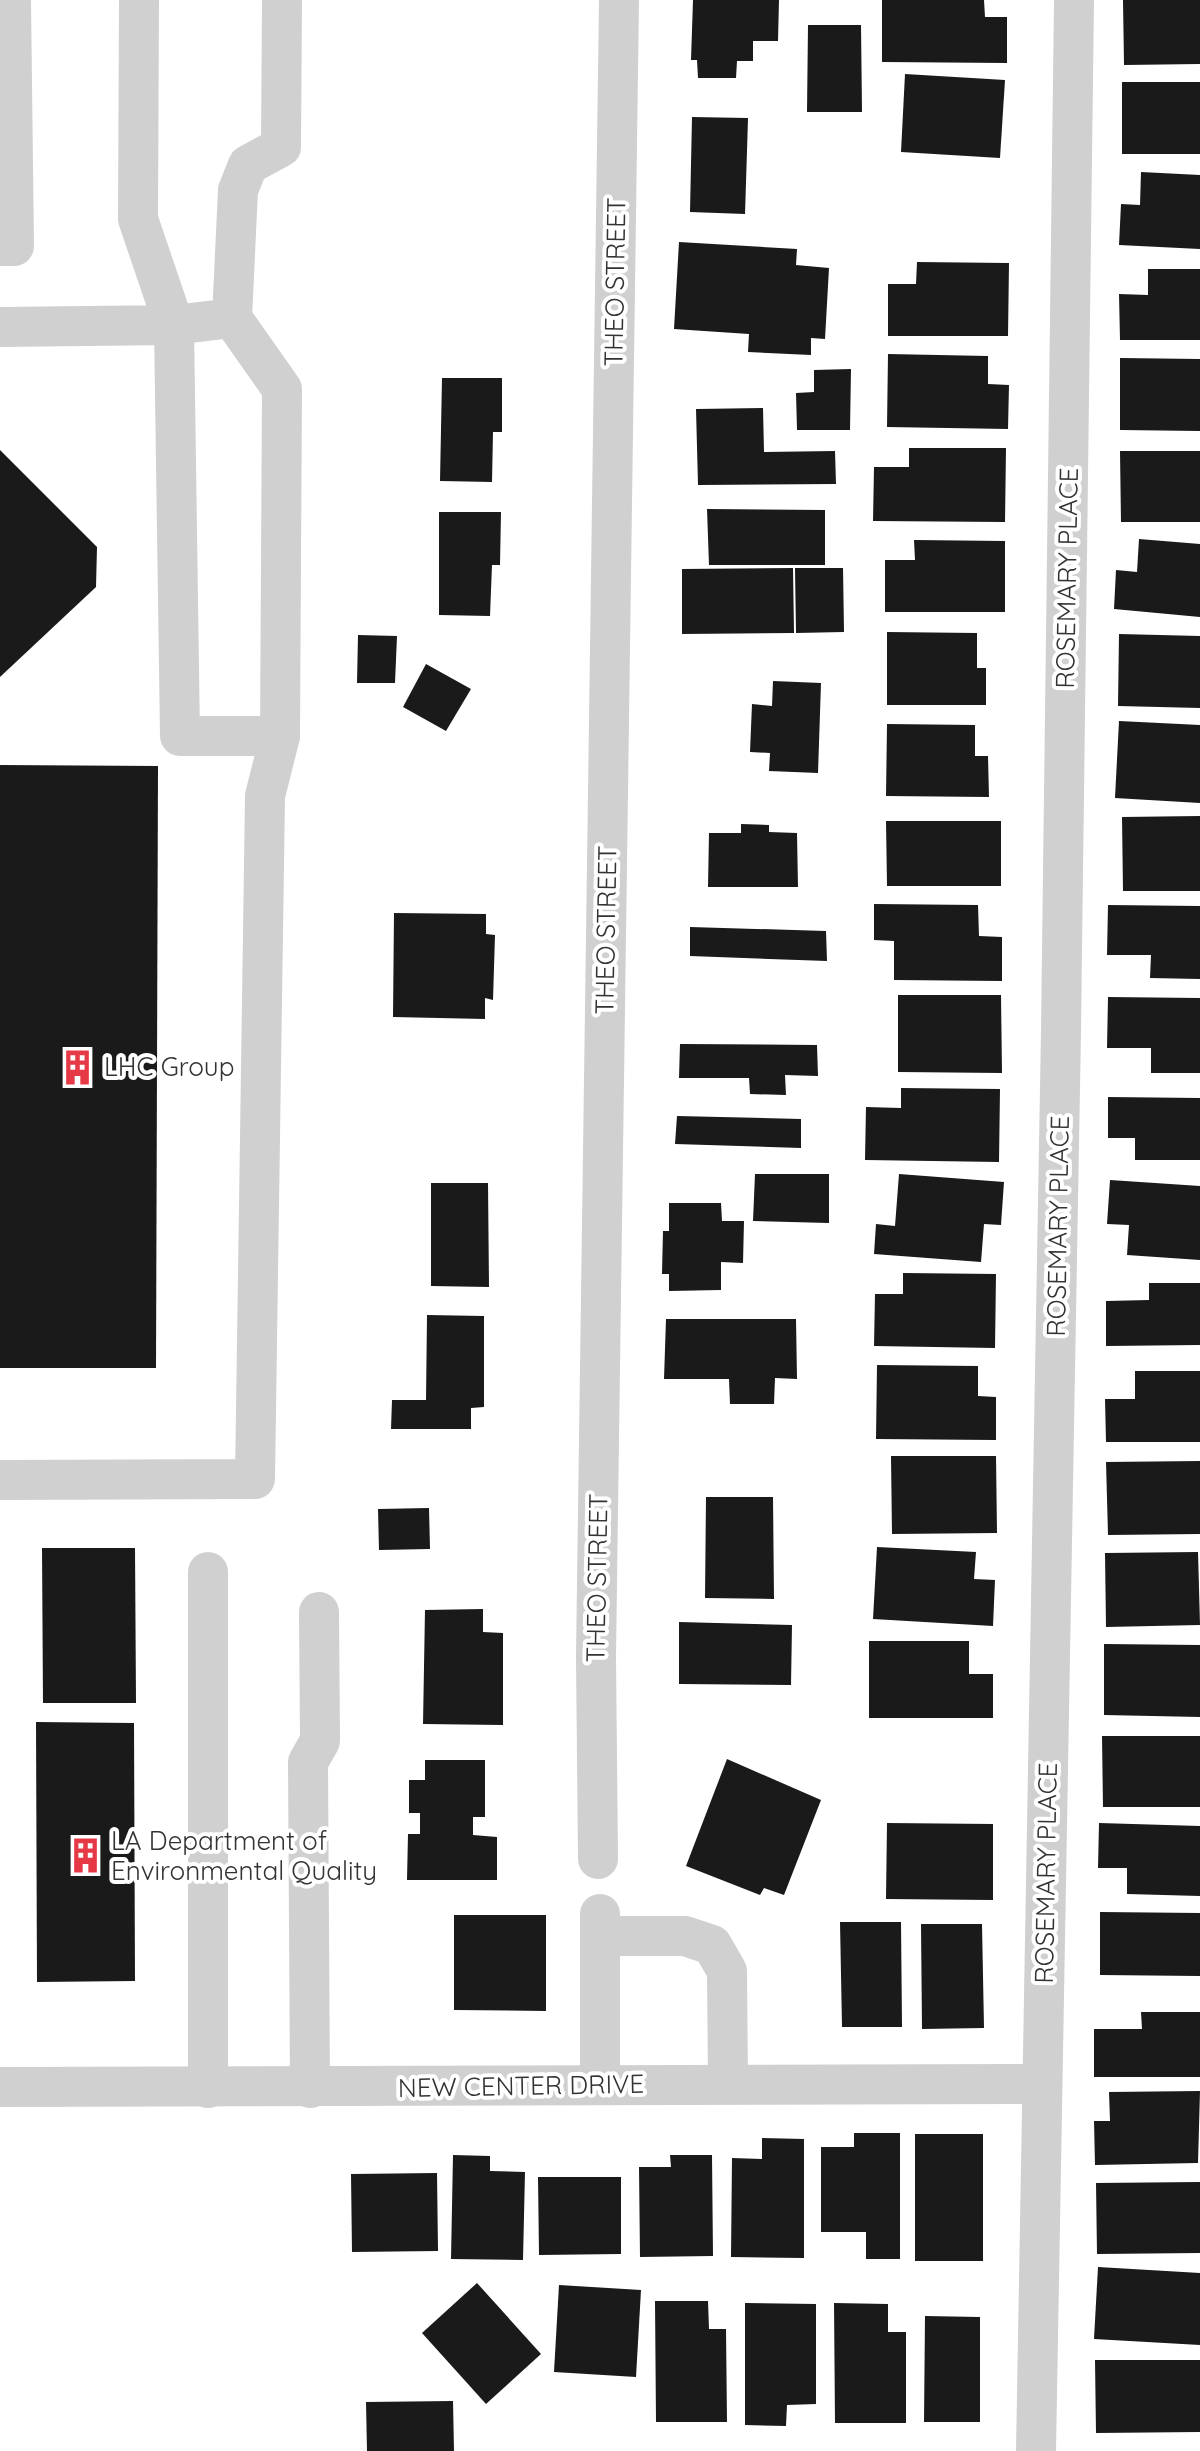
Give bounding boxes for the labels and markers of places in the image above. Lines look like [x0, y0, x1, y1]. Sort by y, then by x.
building icon: LHC Group [59, 1048, 97, 1086]
place label: LHC Group [104, 1050, 234, 1083]
place label: LA Department of Environmental Quality [111, 1824, 377, 1887]
building icon: LA Department of Environmental Quality [66, 1837, 104, 1875]

